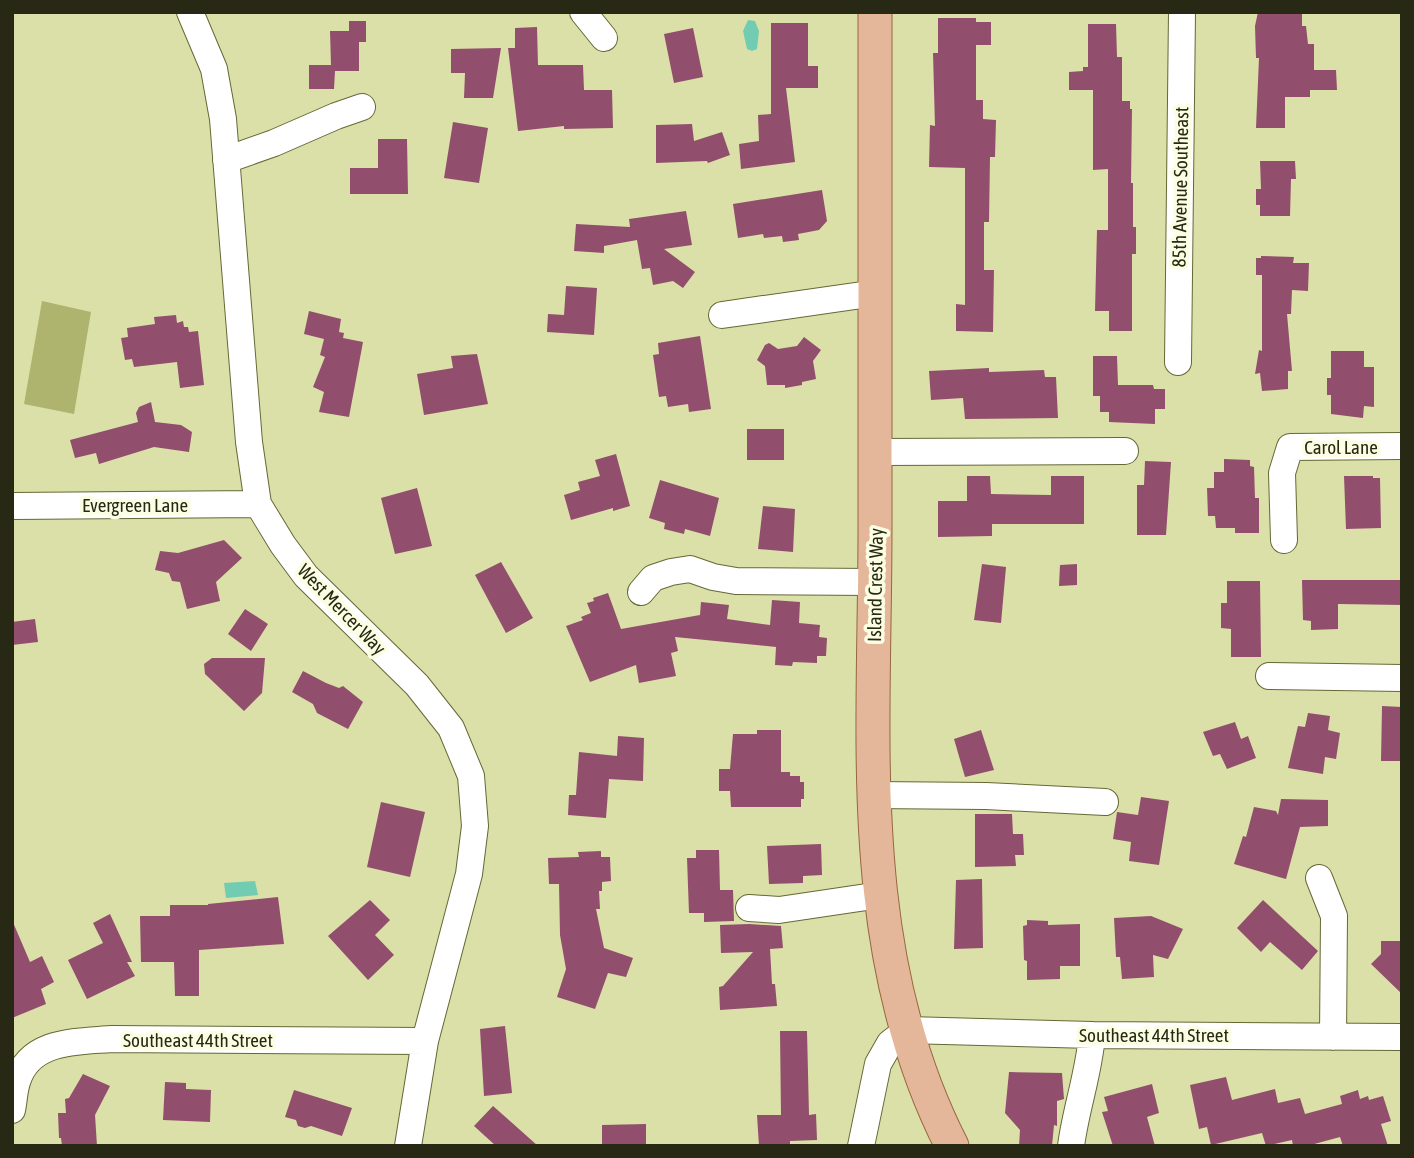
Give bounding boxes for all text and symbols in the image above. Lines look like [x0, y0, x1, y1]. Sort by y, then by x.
street label: 85th Avenue Southeast [1168, 106, 1192, 268]
street label: Carol Lane [1304, 436, 1378, 458]
street label: Evergreen Lane [82, 494, 188, 516]
street label: Island Crest Way [863, 528, 887, 642]
street label: West Mercer Way [293, 559, 391, 659]
street label: Southeast 44th Street [1079, 1024, 1229, 1046]
street label: Southeast 44th Street [123, 1029, 273, 1051]

